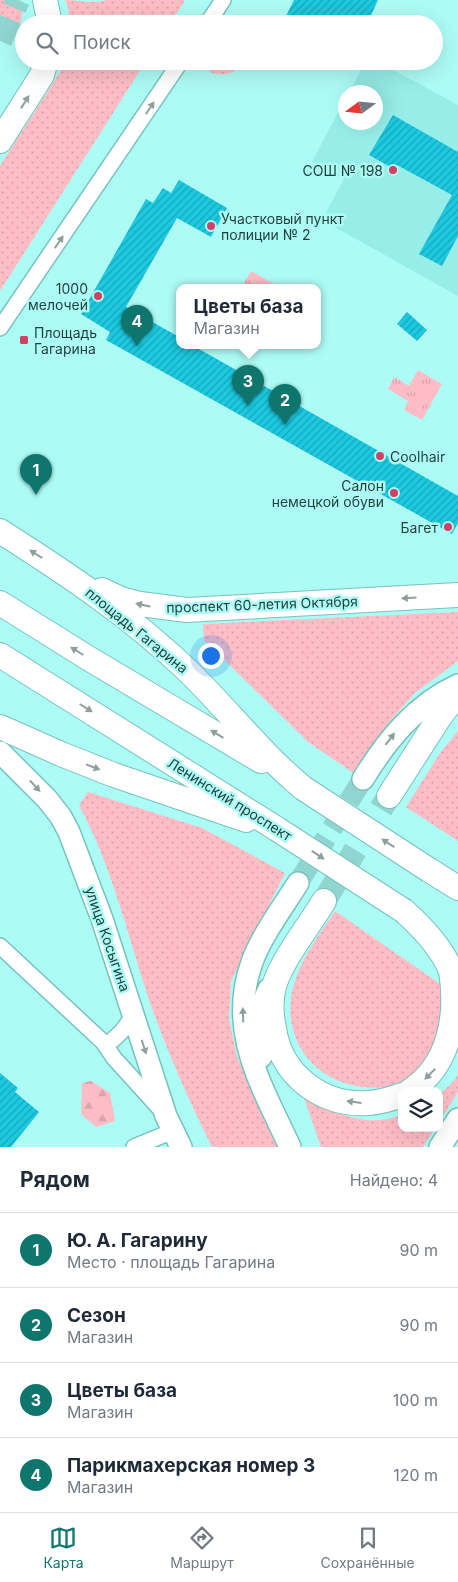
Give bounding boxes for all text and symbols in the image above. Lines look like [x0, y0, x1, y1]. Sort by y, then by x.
search box [15, 15, 443, 70]
icon: search [33, 29, 61, 57]
text: Поиск [73, 31, 131, 54]
north arrow [338, 85, 383, 130]
one-way arrow [20, 95, 29, 109]
one-way arrow [145, 101, 155, 115]
place label: СОШ № 198 [302, 162, 383, 179]
marker: СОШ № 198 [387, 164, 399, 176]
place label: Участковый пункт полиции № 2 [221, 210, 344, 243]
marker: Участковый пункт полиции № 2 [205, 220, 217, 232]
one-way arrow [54, 236, 63, 249]
place label: 1000 мелочей [28, 280, 88, 313]
popup [176, 284, 321, 349]
marker: 1000 мелочей [92, 290, 104, 302]
text: Цветы база [193, 295, 304, 318]
pin: 4 [121, 305, 153, 346]
text: Магазин [193, 318, 260, 338]
place label: Площадь Гагарина [34, 324, 97, 357]
marker: Площадь Гагарина [18, 334, 30, 346]
pin: 3 [232, 365, 264, 406]
pin: 2 [269, 384, 301, 425]
place label: Coolhair [390, 448, 445, 465]
marker: Coolhair [374, 450, 386, 462]
pin: 1 [20, 454, 52, 495]
place label: Салон немецкой обуви [272, 477, 384, 510]
marker: Салон немецкой обуви [388, 487, 400, 499]
place label: Багет [401, 519, 438, 536]
marker: Багет [442, 521, 454, 533]
one-way arrow [29, 549, 42, 558]
street label: площадь Гагарина [82, 584, 192, 676]
street label: проспект 60-летия Октября [166, 592, 358, 616]
one-way arrow [401, 594, 417, 602]
one-way arrow [134, 600, 150, 608]
your location [198, 643, 224, 669]
one-way arrow [71, 646, 84, 656]
one-way arrow [79, 703, 93, 713]
one-way arrow [210, 729, 223, 738]
one-way arrow [385, 733, 396, 746]
street label: Ленинский проспект [165, 754, 296, 844]
one-way arrow [86, 763, 101, 771]
one-way arrow [29, 779, 41, 791]
one-way arrow [381, 838, 395, 848]
one-way arrow [311, 850, 324, 860]
street label: улица Косыгина [82, 884, 134, 994]
one-way arrow [239, 1007, 247, 1023]
one-way arrow [140, 1039, 148, 1054]
one-way arrow [424, 1068, 436, 1080]
map controls [398, 1087, 443, 1132]
button: layers [398, 1087, 443, 1132]
one-way arrow [346, 1098, 362, 1106]
text: Рядом [20, 1167, 90, 1192]
text: Найдено: 4 [350, 1170, 438, 1190]
text: Ю. А. Гагарину [67, 1229, 208, 1252]
text: 1 [33, 1240, 39, 1260]
text: 90 m [399, 1240, 438, 1260]
text: Место · площадь Гагарина [67, 1252, 275, 1272]
text: Сезон [67, 1304, 126, 1327]
text: 2 [31, 1315, 41, 1335]
text: 90 m [399, 1315, 438, 1335]
text: Магазин [67, 1327, 133, 1347]
text: Цветы база [67, 1379, 177, 1402]
text: 3 [31, 1390, 41, 1410]
text: 100 m [393, 1390, 438, 1410]
text: Магазин [67, 1402, 133, 1422]
text: Парикмахерская номер 3 [67, 1454, 315, 1477]
text: 4 [31, 1465, 41, 1485]
text: 120 m [393, 1465, 438, 1485]
text: Магазин [67, 1477, 133, 1497]
tab: Карта [43, 1524, 84, 1571]
tab: Маршрут [170, 1524, 234, 1571]
tab: Сохранённые [321, 1524, 415, 1571]

